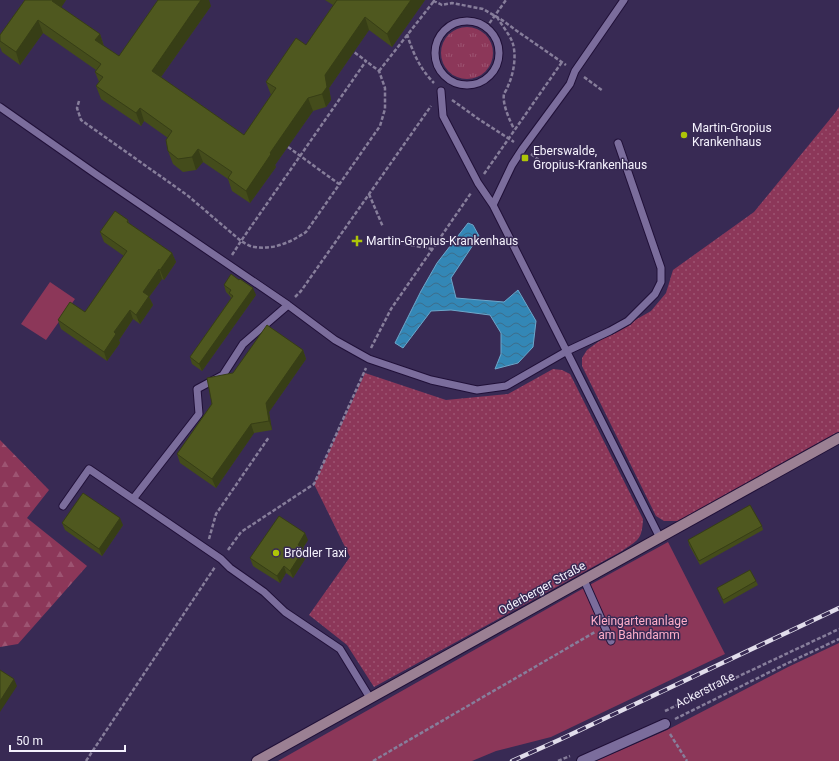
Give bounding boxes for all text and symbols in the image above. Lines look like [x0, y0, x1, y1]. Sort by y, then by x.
place label: Martin-Gropius Krankenhaus [692, 121, 772, 149]
marker: Martin-Gropius Krankenhaus [679, 130, 689, 140]
place label: Eberswalde, Gropius-Krankenhaus [533, 144, 647, 172]
marker: Eberswalde, Gropius-Krankenhaus [520, 153, 530, 163]
place label: Martin-Gropius-Krankenhaus [366, 234, 518, 248]
marker: Martin-Gropius-Krankenhaus [351, 235, 363, 247]
place label: Brödler Taxi [284, 546, 347, 560]
marker: Brödler Taxi [271, 548, 281, 558]
street label: Oderberger Straße [496, 558, 588, 618]
park label: Kleingartenanlage am Bahndamm [591, 614, 687, 642]
street label: Ackerstraße [673, 669, 737, 711]
scale bar [10, 727, 125, 753]
text: 50 m [16, 734, 43, 748]

